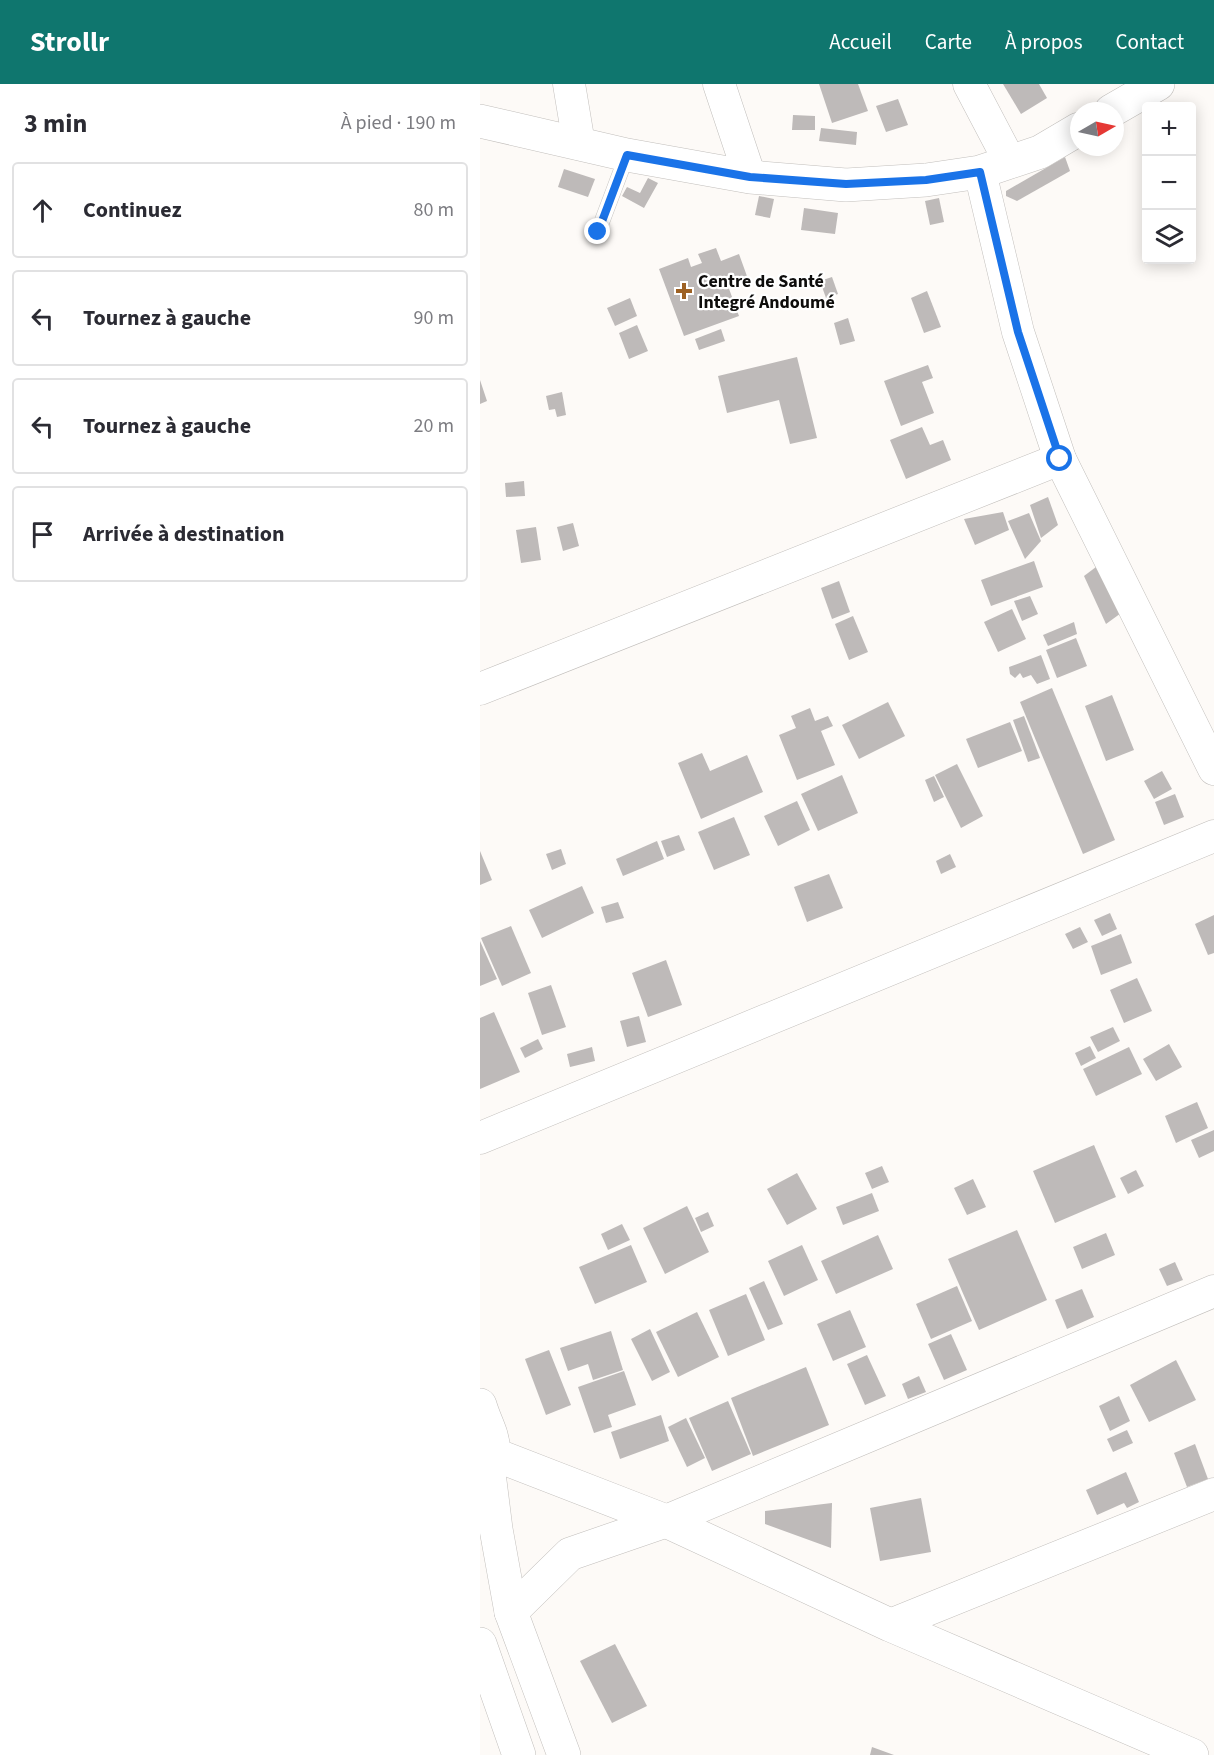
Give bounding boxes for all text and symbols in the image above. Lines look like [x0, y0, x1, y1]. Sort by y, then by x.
text: Strollr [30, 22, 109, 62]
text: Accueil [829, 27, 892, 57]
text: Carte [925, 27, 972, 57]
text: À propos [1005, 27, 1082, 57]
text: Contact [1115, 27, 1184, 57]
north arrow [1070, 102, 1124, 156]
map controls [1142, 102, 1196, 264]
button: + [1142, 102, 1196, 156]
text: 3 min [24, 105, 87, 142]
text: À pied · 190 m [341, 109, 456, 137]
button: − [1142, 156, 1196, 210]
icon: ahead [26, 194, 59, 227]
text: Continuez [83, 194, 182, 226]
text: 80 m [414, 196, 454, 224]
button: layers [1142, 210, 1196, 264]
route end [584, 218, 610, 244]
place label: Centre de Santé Integré Andoumé [698, 269, 835, 315]
marker: Centre de Santé Integré Andoumé [675, 282, 693, 300]
icon: left [26, 302, 59, 335]
text: Tournez à gauche [83, 302, 251, 334]
text: 90 m [414, 304, 454, 332]
icon: left [26, 410, 59, 443]
text: Tournez à gauche [83, 410, 251, 442]
text: 20 m [414, 412, 454, 440]
route start [1046, 445, 1072, 471]
icon: arrive [26, 518, 59, 551]
text: Arrivée à destination [83, 518, 285, 550]

